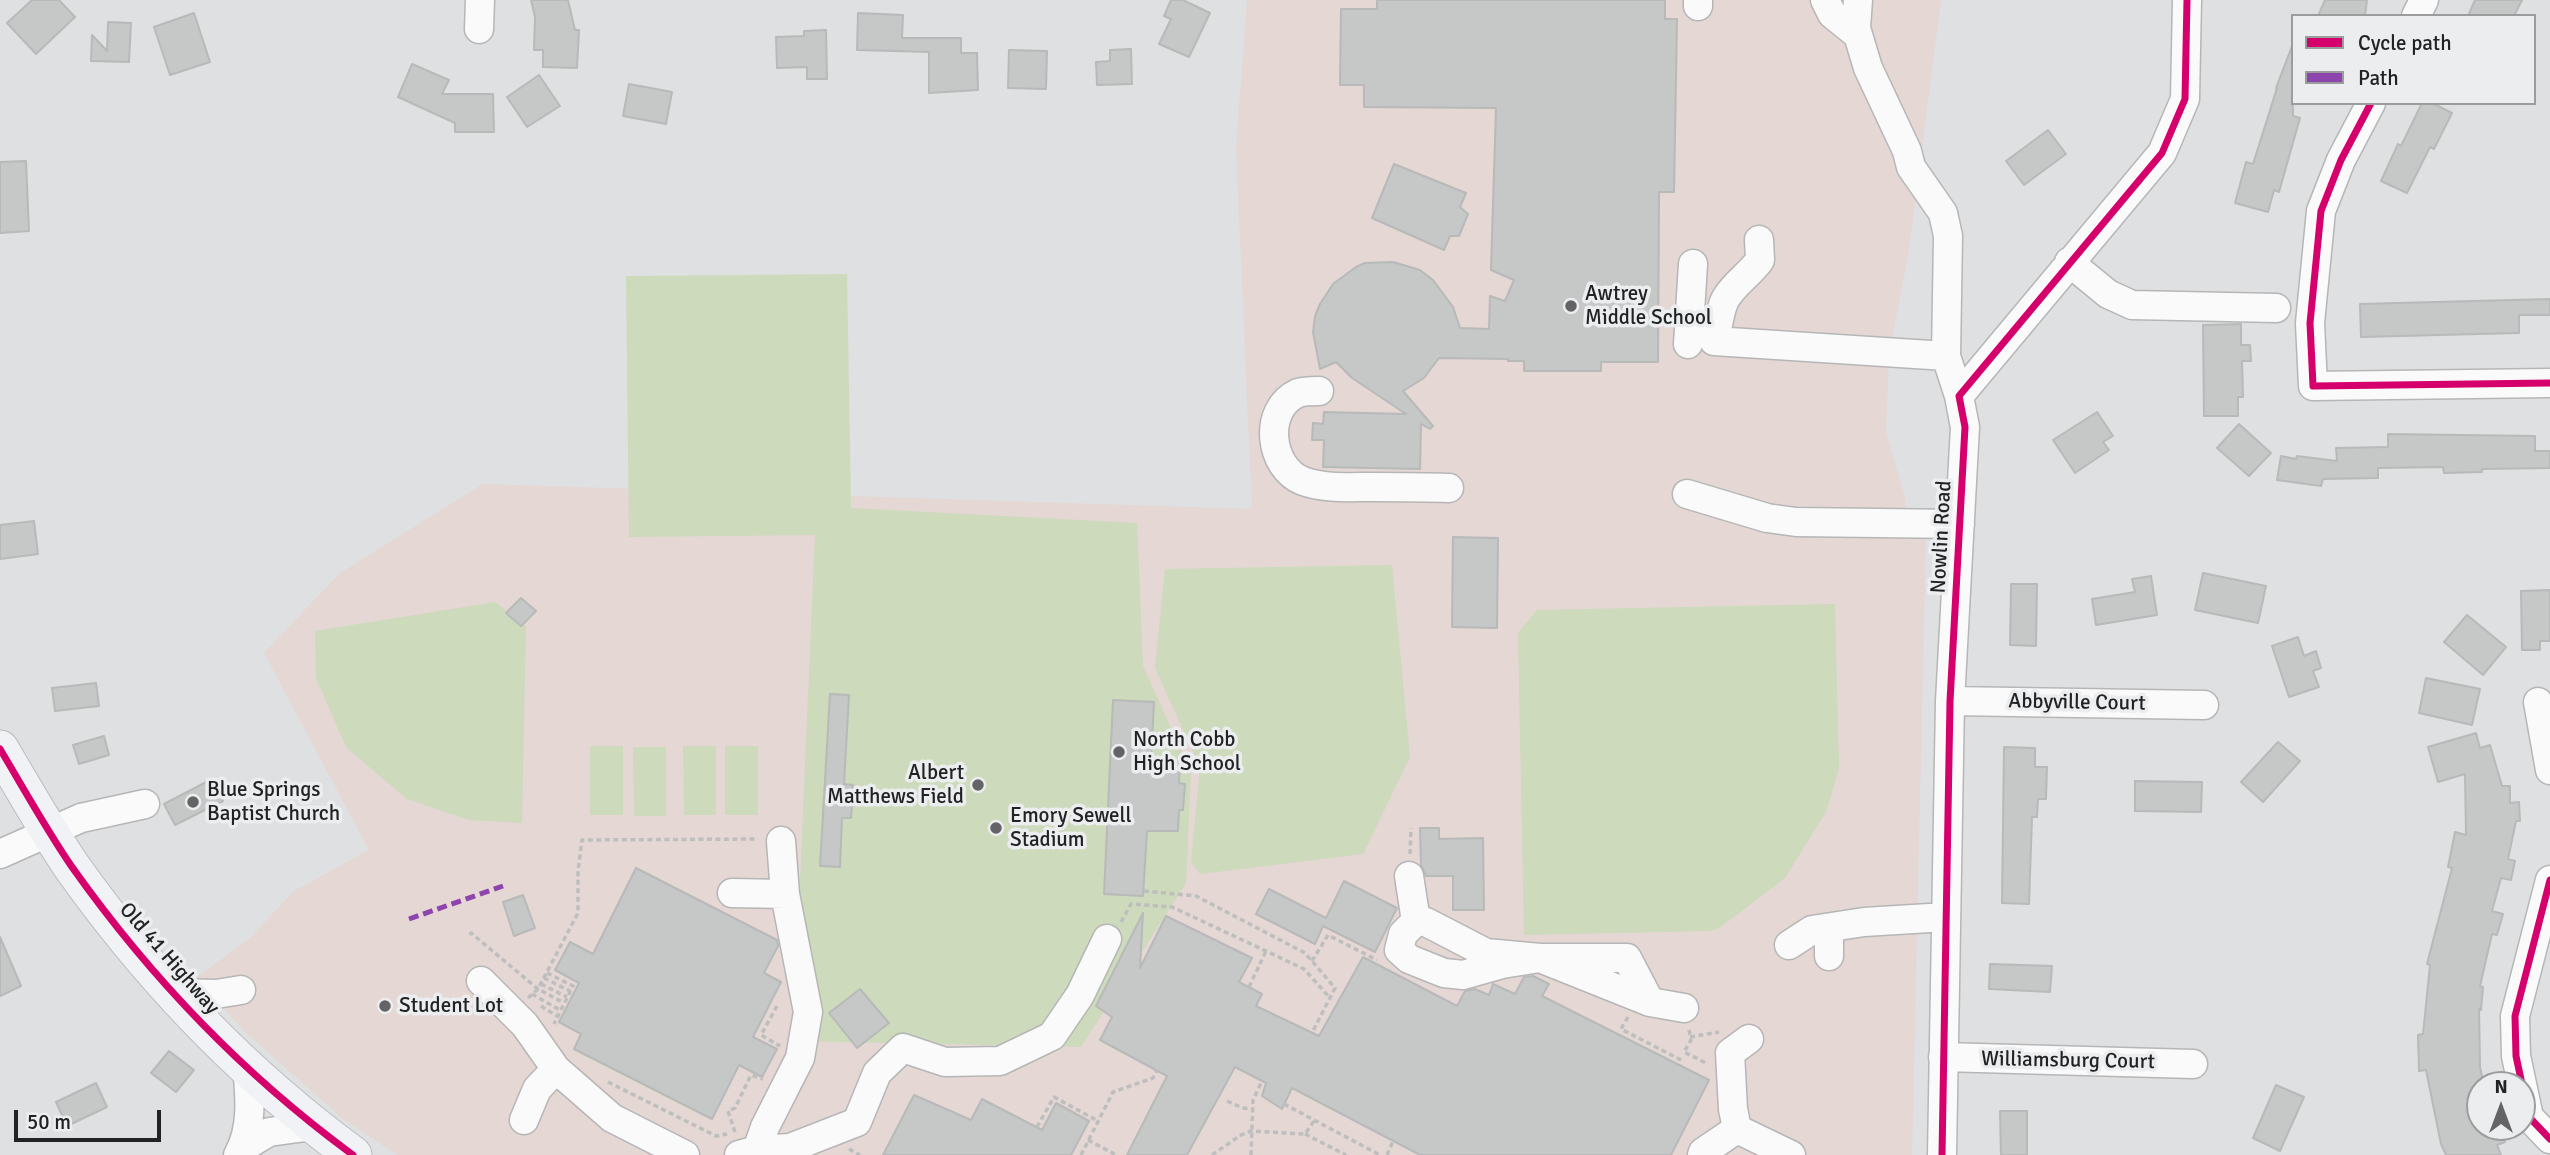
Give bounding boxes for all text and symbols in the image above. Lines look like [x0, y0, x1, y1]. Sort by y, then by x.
legend [2291, 14, 2536, 105]
text: Cycle path [2358, 30, 2452, 56]
text: Path [2358, 65, 2399, 91]
place label: Awtrey Middle School [1585, 281, 1712, 331]
marker: Awtrey Middle School [1563, 298, 1579, 314]
street label: Nowlin Road [1926, 480, 1958, 594]
street label: Abbyville Court [2008, 689, 2146, 717]
place label: North Cobb High School [1133, 727, 1241, 777]
marker: North Cobb High School [1111, 744, 1127, 760]
place label: Albert Matthews Field [827, 760, 964, 810]
place label: Blue Springs Baptist Church [207, 777, 340, 827]
marker: Albert Matthews Field [970, 777, 986, 793]
marker: Blue Springs Baptist Church [185, 794, 201, 810]
place label: Emory Sewell Stadium [1010, 803, 1132, 853]
marker: Emory Sewell Stadium [988, 820, 1004, 836]
street label: Old 41 Highway [114, 898, 224, 1020]
place label: Student Lot [399, 993, 503, 1019]
marker: Student Lot [377, 998, 393, 1014]
street label: Williamsburg Court [1981, 1047, 2155, 1075]
north arrow [2466, 1071, 2536, 1141]
text: N [2494, 1075, 2508, 1099]
scale bar [18, 1096, 164, 1140]
text: 50 m [27, 1109, 71, 1135]

